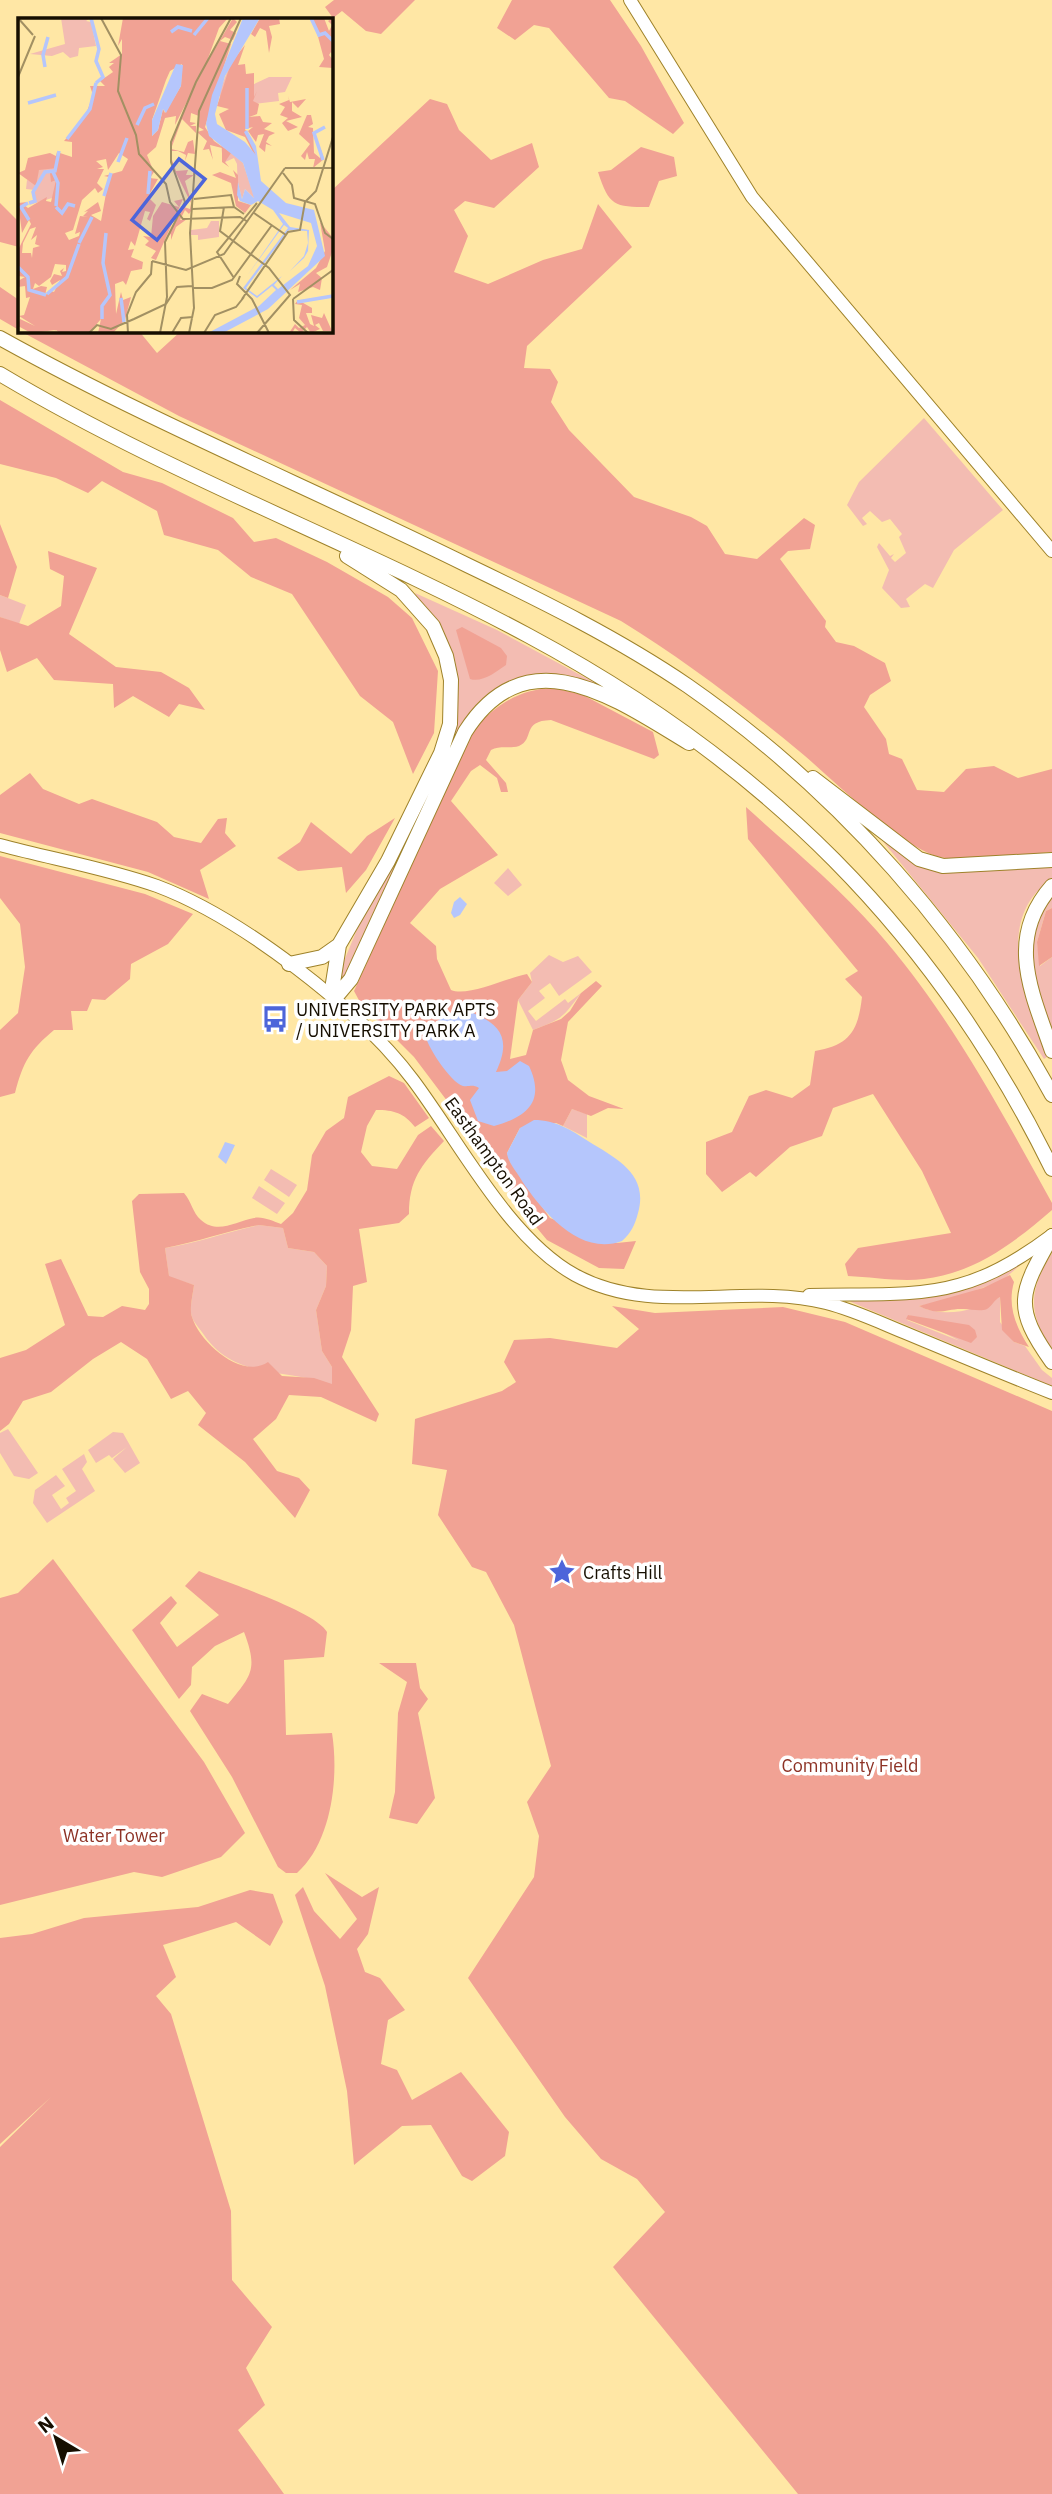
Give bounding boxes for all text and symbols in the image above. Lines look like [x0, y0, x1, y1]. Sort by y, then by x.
inset map [18, 18, 332, 332]
place label: UNIVERSITY PARK APTS / UNIVERSITY PARK A [296, 998, 496, 1042]
bus stop icon: UNIVERSITY PARK APTS / UNIVERSITY PARK A [260, 1004, 290, 1034]
street label: Easthampton Road [440, 1092, 548, 1230]
place icon: Crafts Hill [547, 1557, 577, 1587]
place label: Crafts Hill [583, 1561, 663, 1584]
park label: Community Field [782, 1754, 918, 1777]
park label: Water Tower [63, 1824, 165, 1847]
north arrow [21, 2403, 91, 2473]
text: N [33, 2411, 58, 2438]

